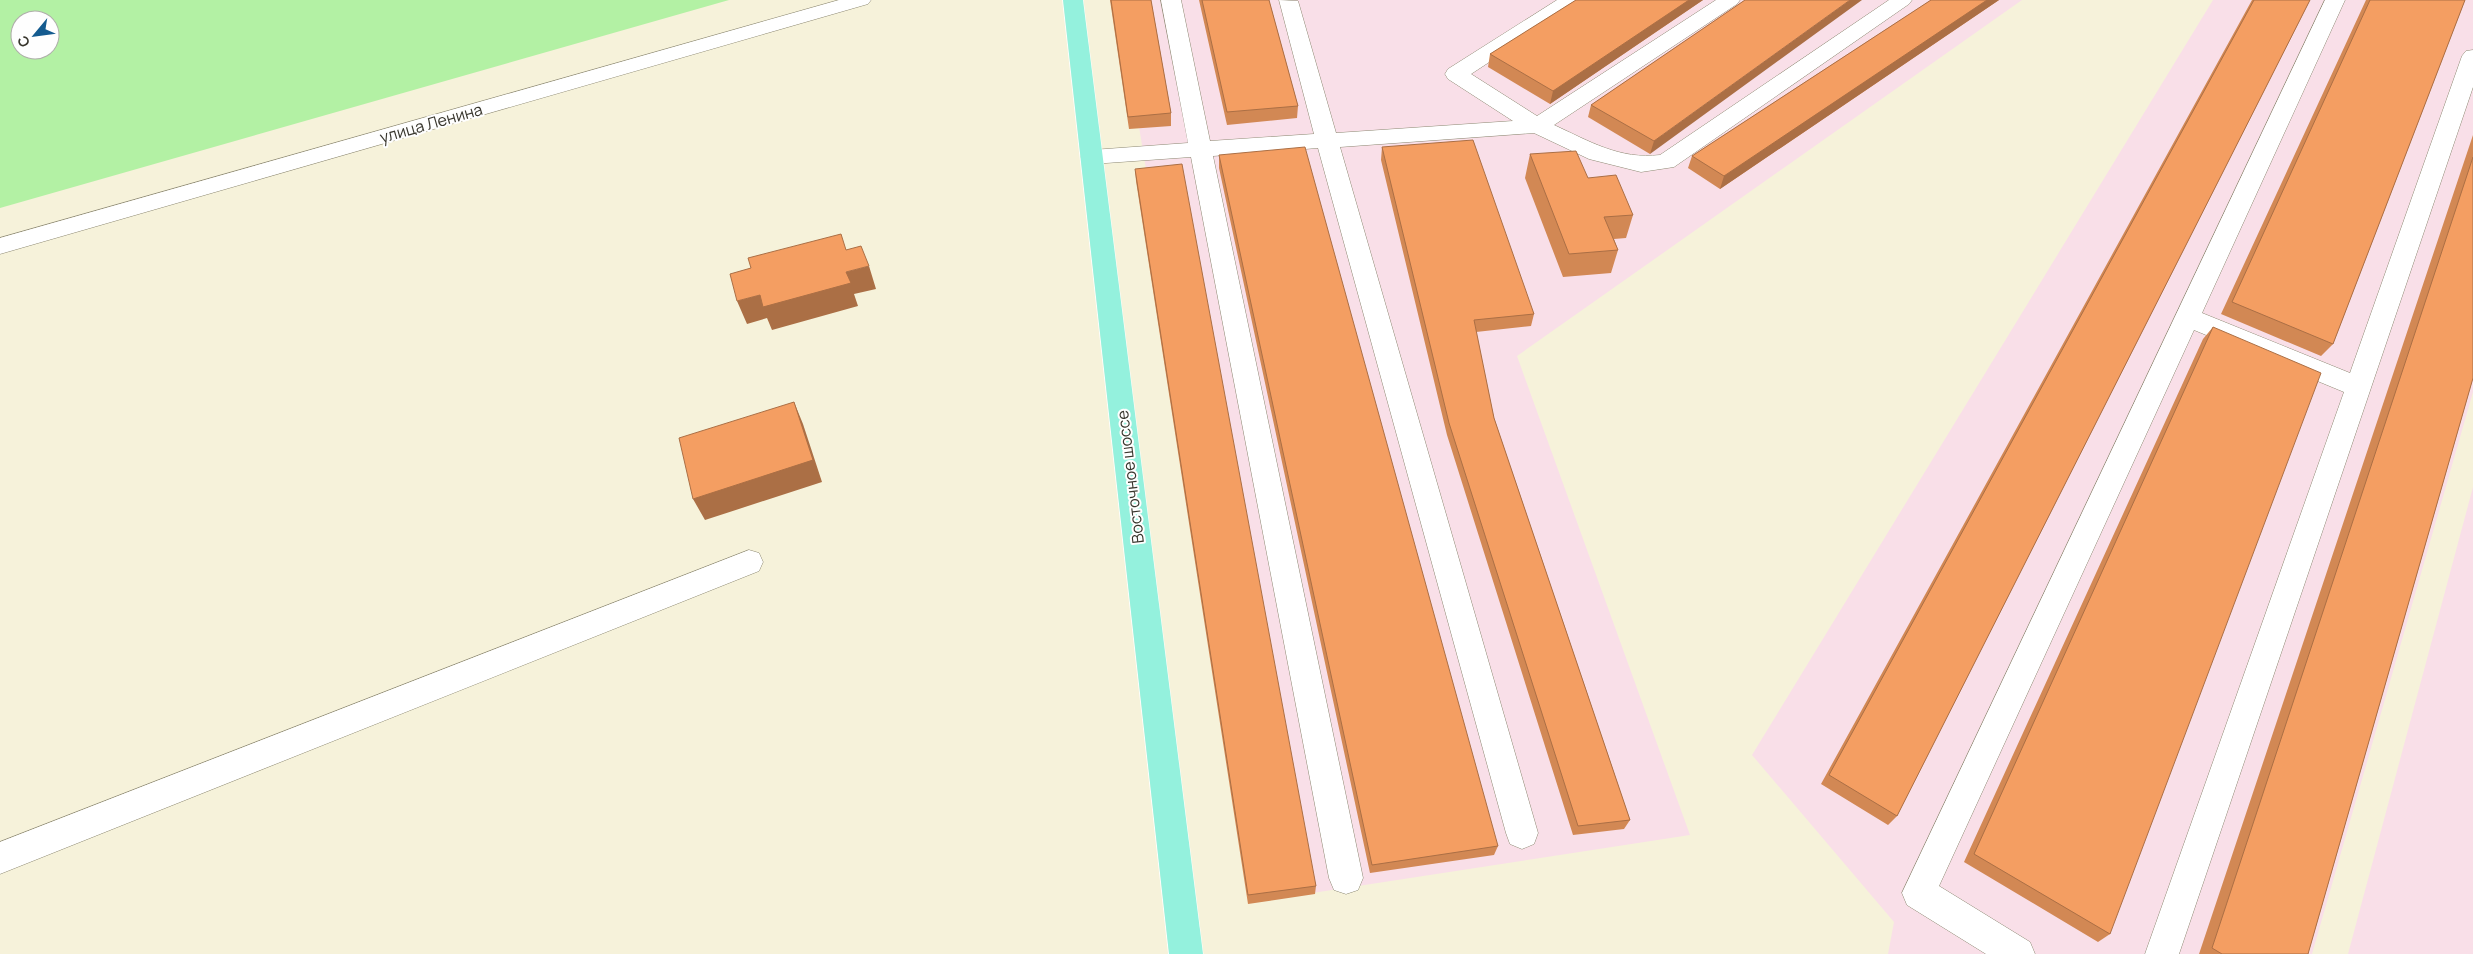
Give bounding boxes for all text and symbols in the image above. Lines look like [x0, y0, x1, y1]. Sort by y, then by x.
north arrow [10, 10, 60, 60]
text: С [12, 32, 34, 51]
street label: улица Ленина [377, 98, 485, 148]
street label: Восточное шоссе [1111, 409, 1149, 545]

